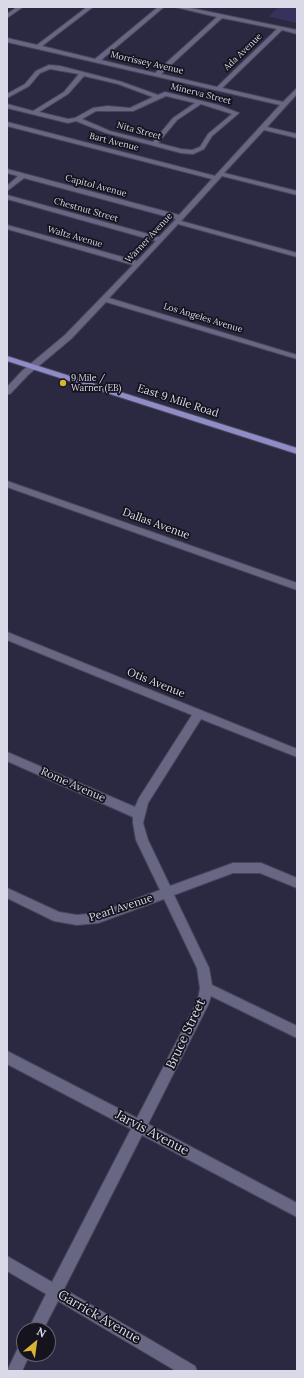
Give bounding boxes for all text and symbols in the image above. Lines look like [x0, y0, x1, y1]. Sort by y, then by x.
street label: Ada Avenue [222, 31, 264, 73]
street label: Morrissey Avenue [109, 49, 185, 77]
street label: Minerva Street [170, 81, 232, 107]
street label: Nita Street [116, 120, 162, 142]
street label: Bart Avenue [88, 131, 140, 153]
street label: Capitol Avenue [64, 173, 128, 199]
street label: Chestnut Street [53, 196, 119, 224]
street label: Warner Avenue [123, 211, 175, 265]
street label: Waltz Avenue [46, 224, 104, 250]
street label: Los Angeles Avenue [162, 301, 244, 335]
place label: 9 Mile / Warner (EB) [71, 373, 121, 394]
marker: 9 Mile / Warner (EB) [58, 378, 68, 388]
street label: East 9 Mile Road [136, 382, 220, 420]
street label: Dallas Avenue [120, 506, 192, 542]
street label: Otis Avenue [125, 665, 187, 701]
street label: Rome Avenue [39, 765, 107, 805]
street label: Pearl Avenue [88, 892, 154, 924]
street label: Bruce Street [163, 996, 209, 1072]
street label: Jarvis Avenue [113, 1107, 191, 1159]
street label: Garrick Avenue [55, 1287, 143, 1347]
north arrow [16, 1322, 56, 1362]
text: N [34, 1324, 48, 1341]

